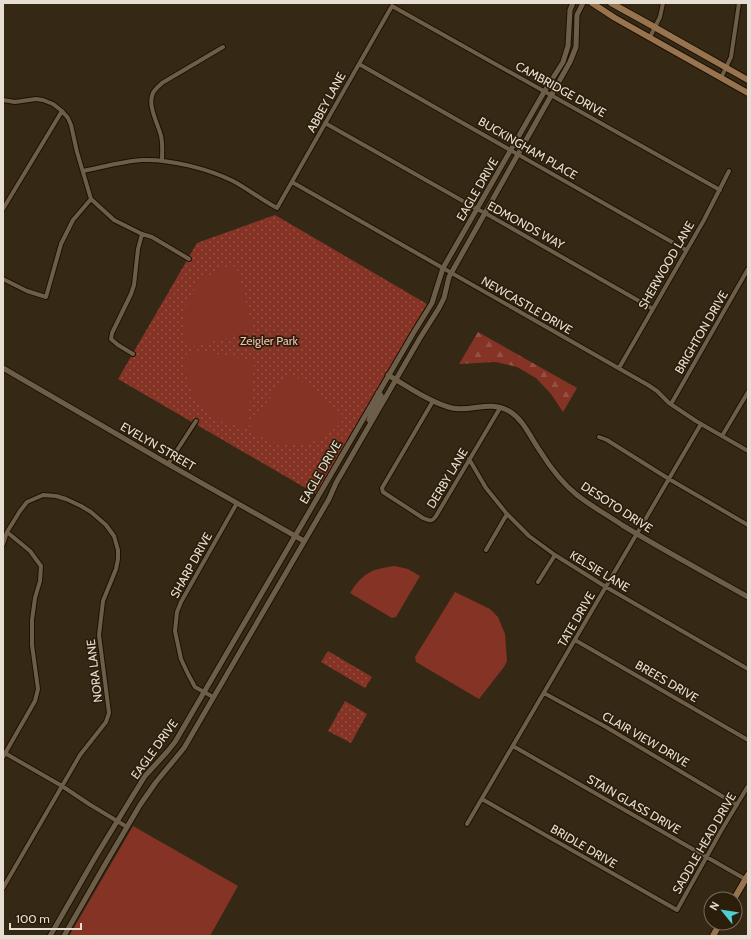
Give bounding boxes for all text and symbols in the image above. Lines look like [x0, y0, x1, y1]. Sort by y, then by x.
street label: CAMBRIDGE DRIVE [513, 58, 609, 120]
street label: ABBEY LANE [303, 69, 349, 135]
street label: BUCKINGHAM PLACE [476, 113, 581, 183]
street label: EAGLE DRIVE [453, 154, 501, 223]
street label: EDMONDS WAY [485, 198, 567, 252]
street label: SHERWOOD LANE [635, 218, 697, 312]
street label: NEWCASTLE DRIVE [479, 273, 576, 337]
street label: BRIGHTON DRIVE [671, 287, 731, 376]
park label: Zeigler Park [240, 333, 299, 348]
street label: EVELYN STREET [118, 419, 199, 474]
street label: EAGLE DRIVE [296, 437, 344, 506]
street label: DERBY LANE [423, 445, 471, 511]
street label: DESOTO DRIVE [578, 478, 656, 536]
street label: SHARP DRIVE [167, 529, 215, 600]
street label: KELSIE LANE [567, 547, 633, 595]
street label: TATE DRIVE [554, 588, 598, 649]
street label: NORA LANE [83, 638, 105, 703]
street label: BREES DRIVE [633, 657, 702, 705]
street label: CLAIR VIEW DRIVE [600, 708, 692, 770]
street label: EAGLE DRIVE [127, 716, 181, 782]
street label: STAIN GLASS DRIVE [585, 771, 684, 837]
street label: SADDLE HEAD DRIVE [669, 790, 739, 896]
street label: BRIDLE DRIVE [548, 821, 620, 871]
north arrow [703, 891, 743, 931]
text: N [706, 899, 722, 913]
scale bar [10, 905, 81, 931]
text: 100 m [16, 911, 50, 926]

